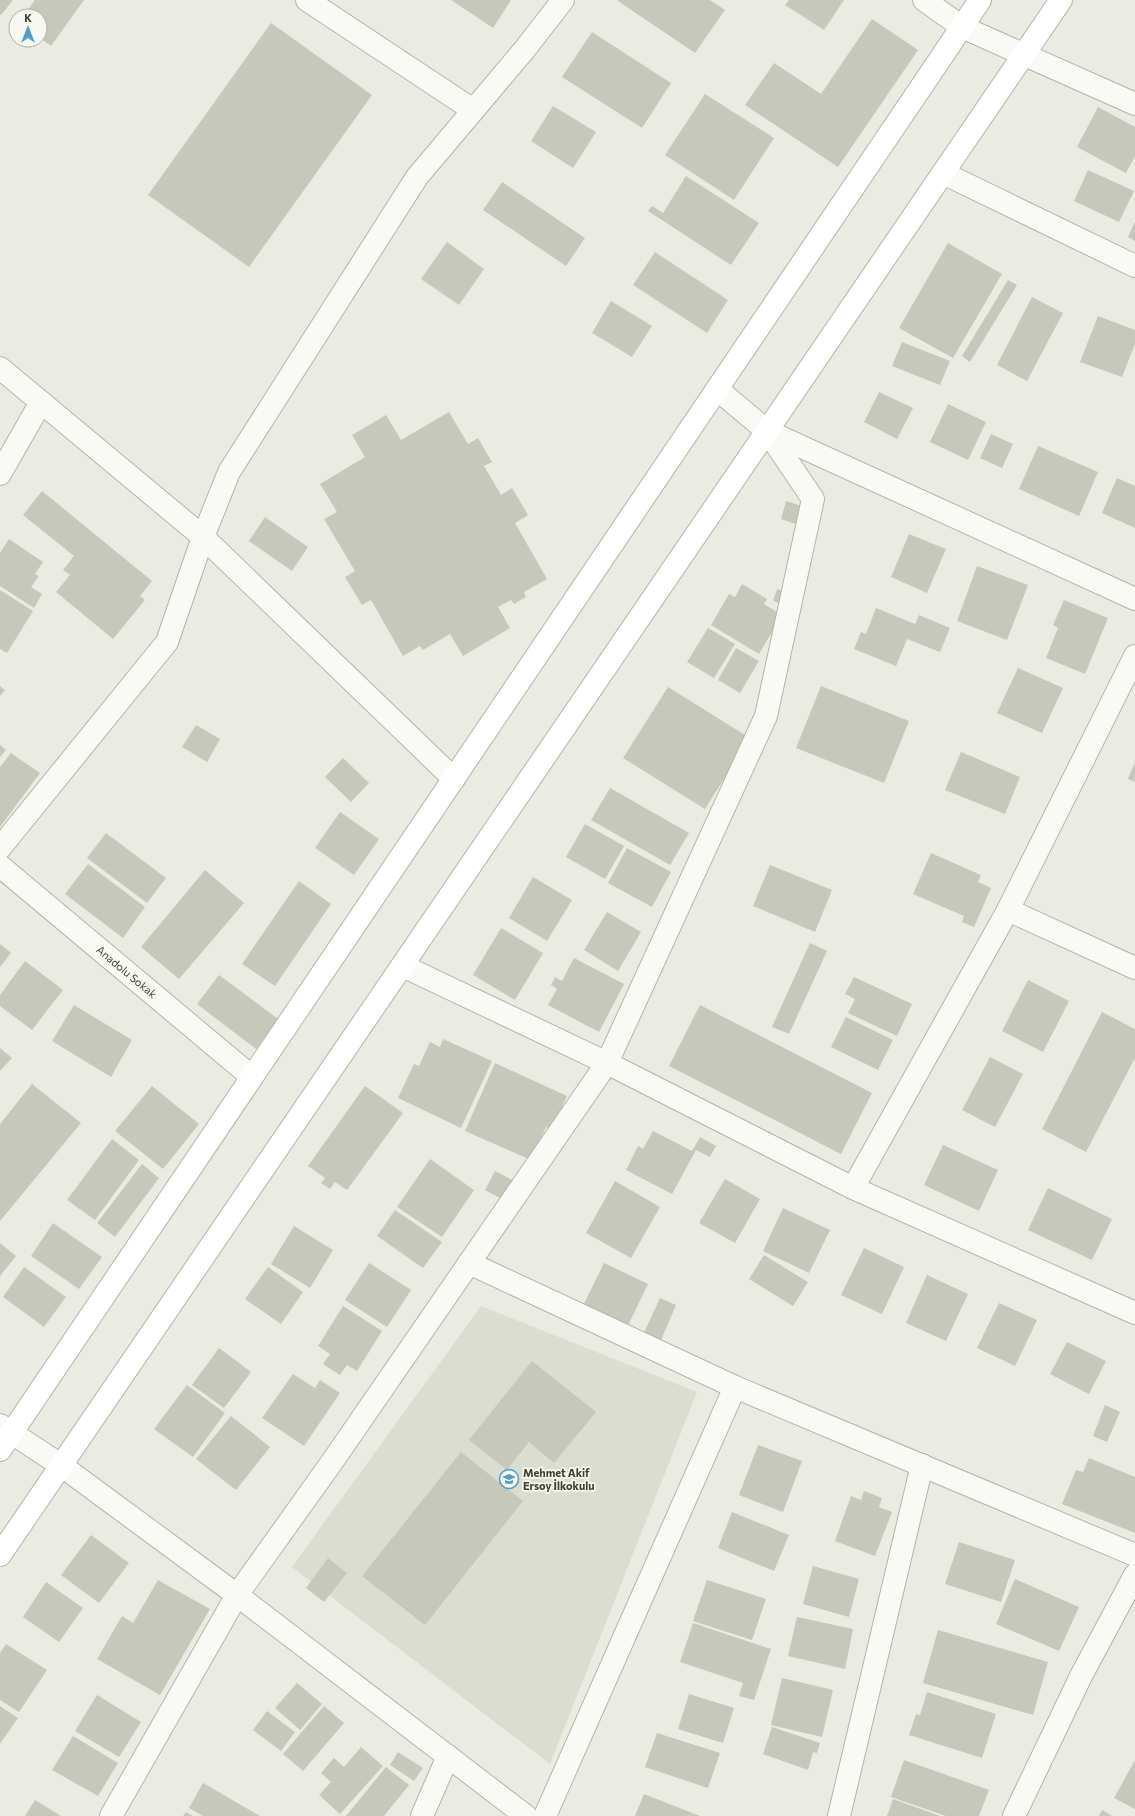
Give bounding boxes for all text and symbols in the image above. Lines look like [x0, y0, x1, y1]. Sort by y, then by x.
north arrow [8, 8, 48, 48]
text: K [24, 11, 32, 24]
street label: Anadolu Sokak [94, 943, 160, 1000]
place label: Mehmet Akif Ersoy İlkokulu [523, 1466, 594, 1492]
school or university icon: Mehmet Akif Ersoy İlkokulu [498, 1468, 520, 1490]

